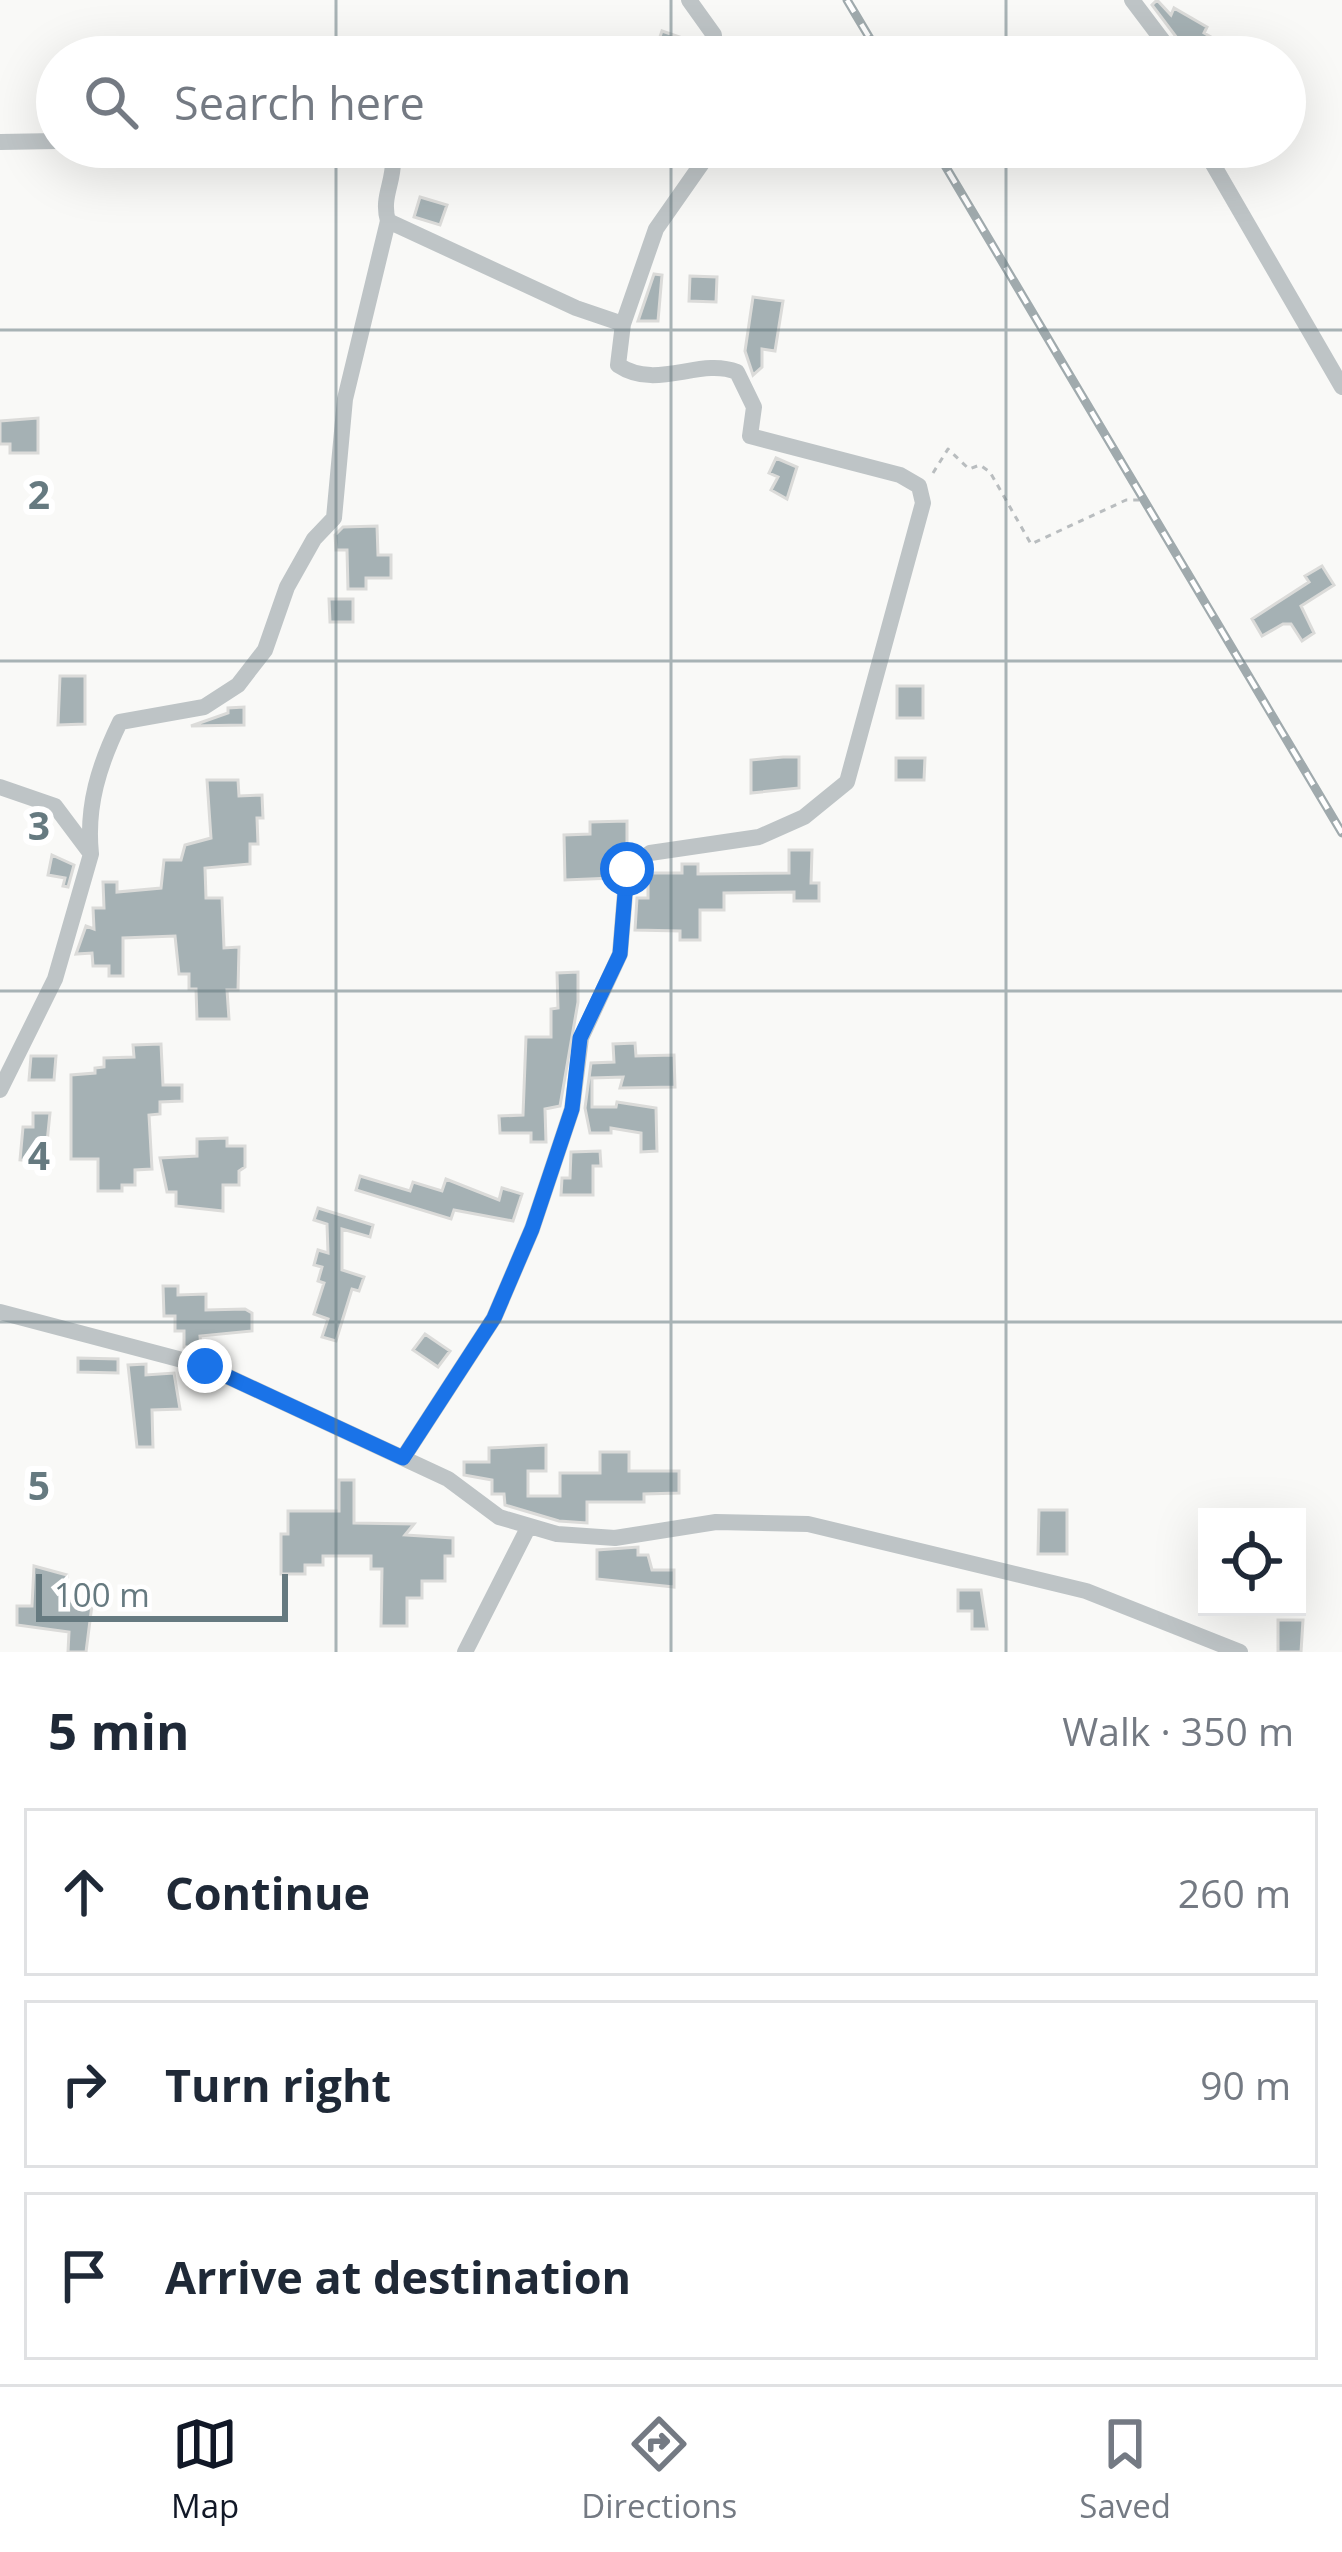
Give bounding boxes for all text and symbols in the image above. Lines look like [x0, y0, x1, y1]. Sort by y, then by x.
search box [36, 36, 1306, 168]
icon: search [78, 69, 144, 135]
text: Search here [174, 72, 425, 133]
text: 2 [28, 467, 50, 520]
text: 3 [28, 798, 50, 851]
route start [600, 842, 654, 896]
text: 4 [28, 1128, 50, 1181]
route end [178, 1339, 232, 1393]
text: 5 [28, 1458, 50, 1511]
map controls [1198, 1508, 1306, 1616]
button: locate [1198, 1508, 1306, 1616]
scale bar [36, 1568, 288, 1621]
text: 100 m [54, 1572, 150, 1617]
text: 5 min [48, 1695, 190, 1765]
text: Walk · 350 m [1062, 1704, 1294, 1757]
icon: ahead [51, 1859, 117, 1925]
text: Continue [165, 1862, 370, 1923]
text: 260 m [1178, 1866, 1291, 1919]
icon: right [51, 2051, 117, 2117]
text: Turn right [165, 2054, 391, 2115]
text: 90 m [1200, 2058, 1291, 2111]
icon: arrive [51, 2243, 117, 2309]
text: Arrive at destination [165, 2246, 631, 2307]
tab: Map [171, 2411, 239, 2528]
tab: Directions [581, 2411, 737, 2528]
tab: Saved [1079, 2411, 1171, 2528]

